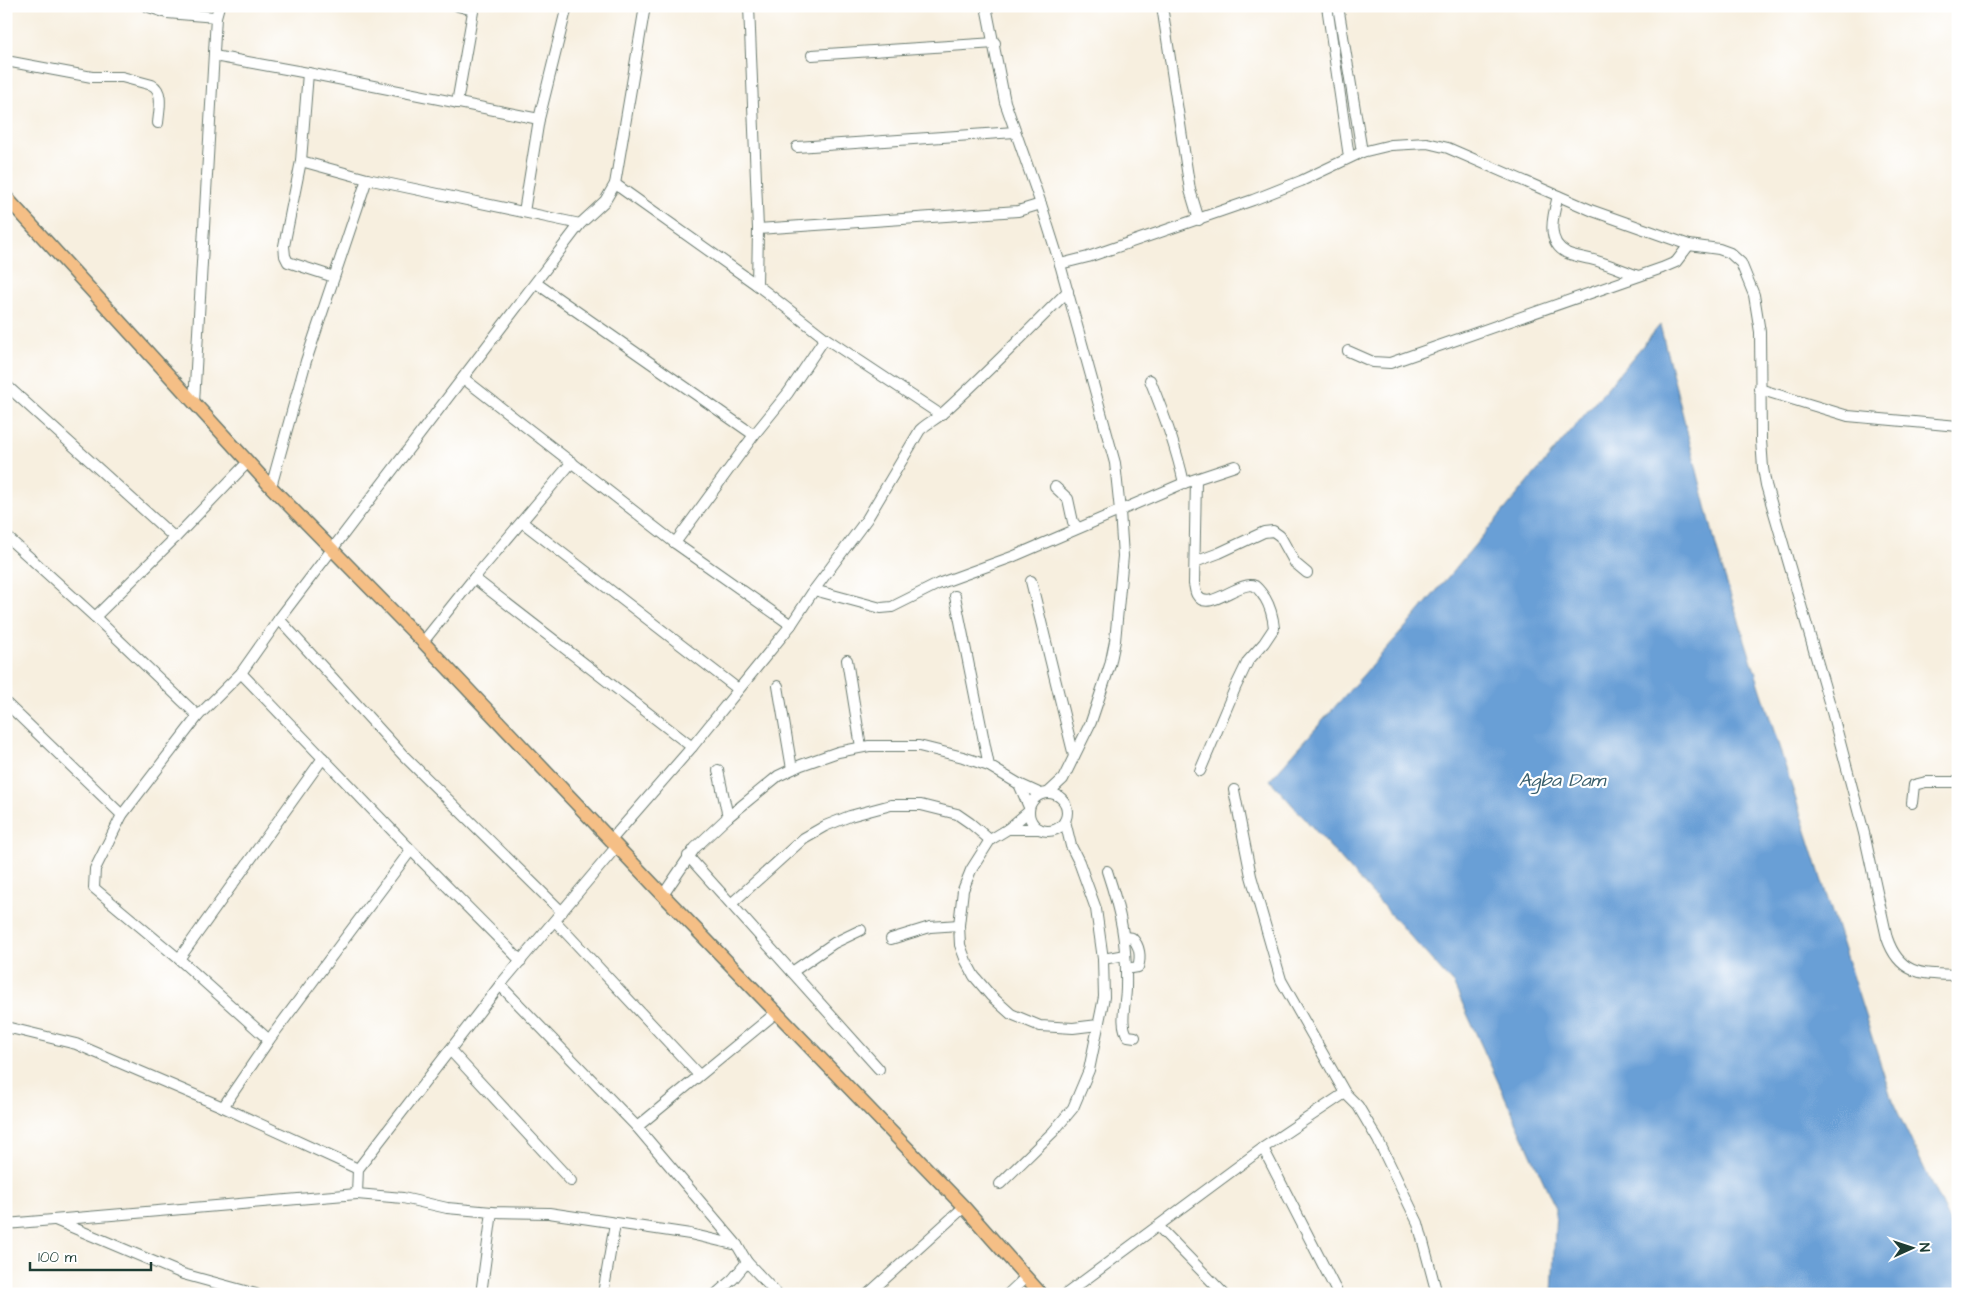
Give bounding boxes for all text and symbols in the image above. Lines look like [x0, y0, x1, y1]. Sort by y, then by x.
water label: Agba Dam [1519, 767, 1608, 794]
north arrow [1886, 1222, 1936, 1272]
scale bar [30, 1240, 151, 1272]
text: N [1914, 1242, 1934, 1252]
text: 100 m [38, 1247, 77, 1268]

